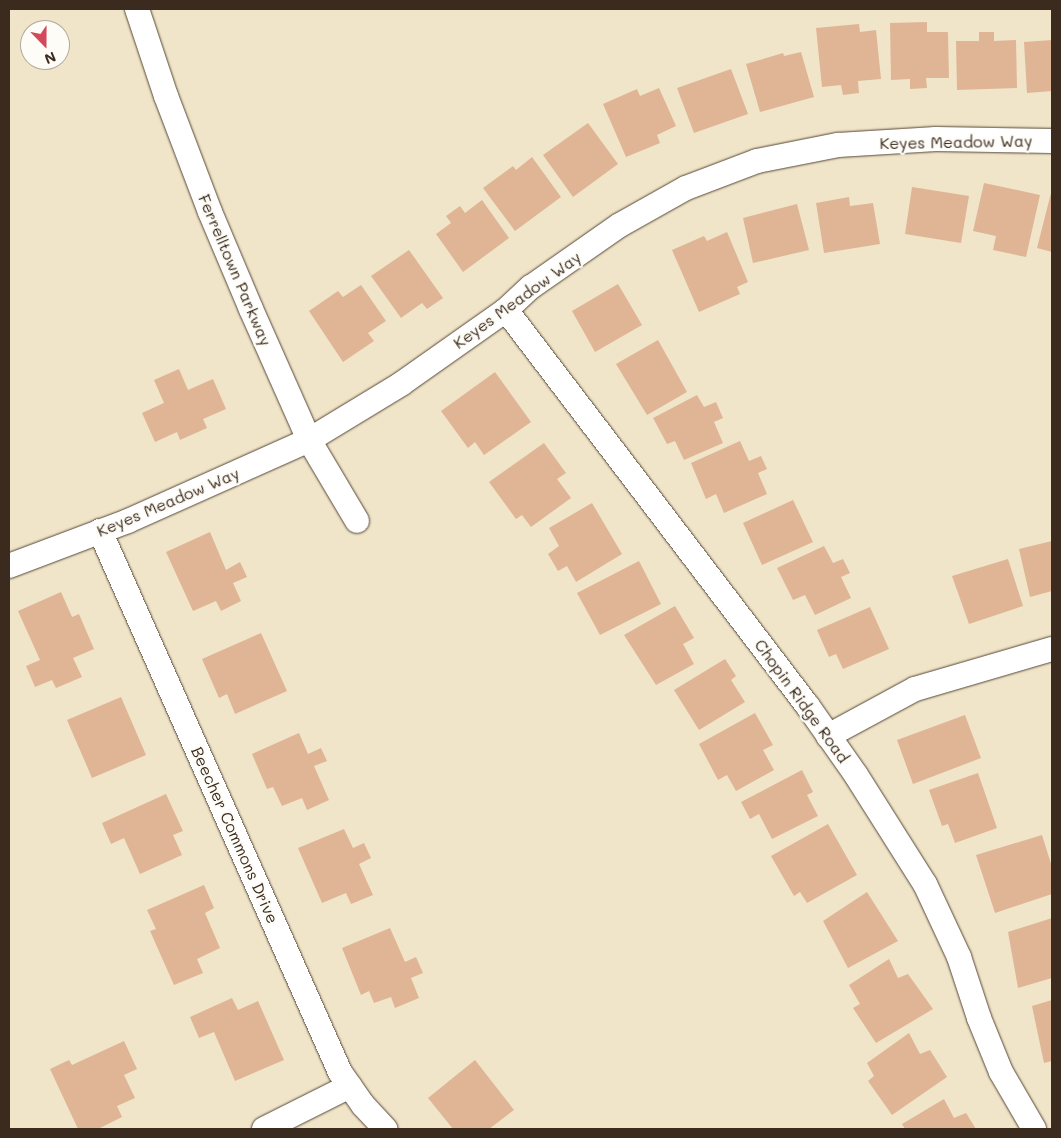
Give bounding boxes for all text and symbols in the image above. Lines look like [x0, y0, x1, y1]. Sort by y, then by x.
north arrow [20, 20, 70, 70]
text: N [42, 48, 59, 69]
street label: Keyes Meadow Way [879, 131, 1033, 153]
street label: Ferrelltown Parkway [194, 191, 276, 349]
street label: Keyes Meadow Way [449, 247, 585, 353]
street label: Keyes Meadow Way [94, 463, 242, 541]
street label: Chopin Ridge Road [751, 635, 853, 767]
street label: Beecher Commons Drive [187, 744, 283, 926]

